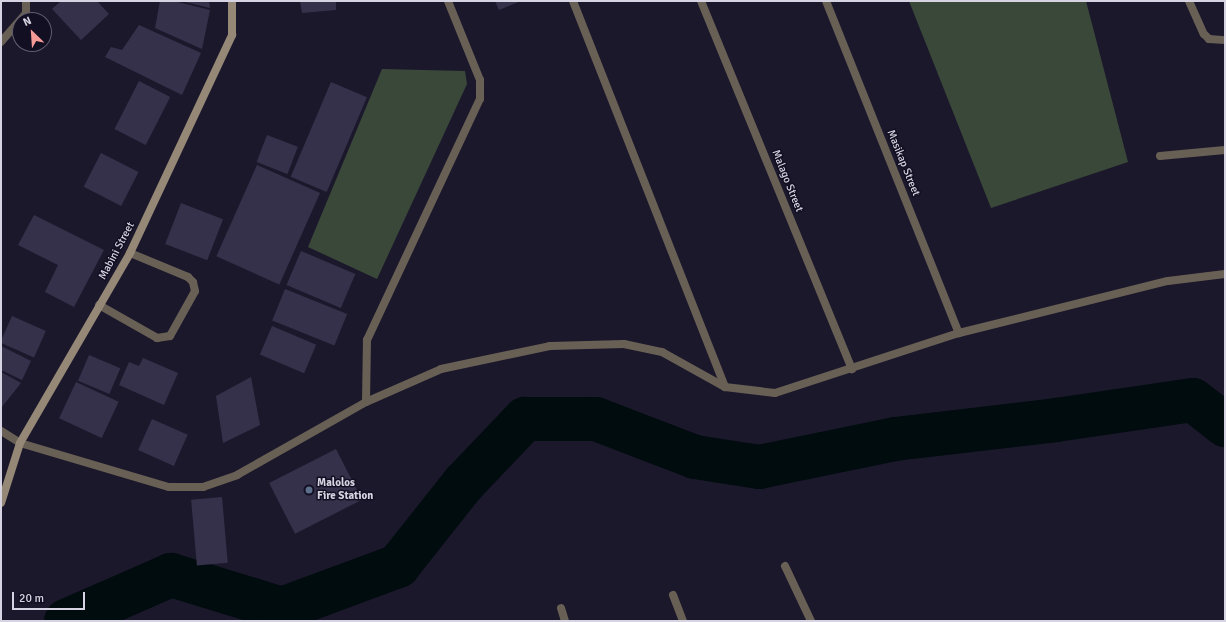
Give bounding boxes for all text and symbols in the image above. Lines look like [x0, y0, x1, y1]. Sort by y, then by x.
north arrow [12, 12, 52, 52]
text: N [21, 14, 33, 29]
street label: Masikap Street [884, 128, 922, 198]
street label: Malago Street [769, 148, 805, 214]
street label: Mabini Street [96, 220, 138, 282]
place label: Malolos Fire Station [317, 477, 373, 503]
marker: Malolos Fire Station [304, 485, 314, 495]
scale bar [14, 584, 87, 610]
text: 20 m [19, 591, 44, 606]

